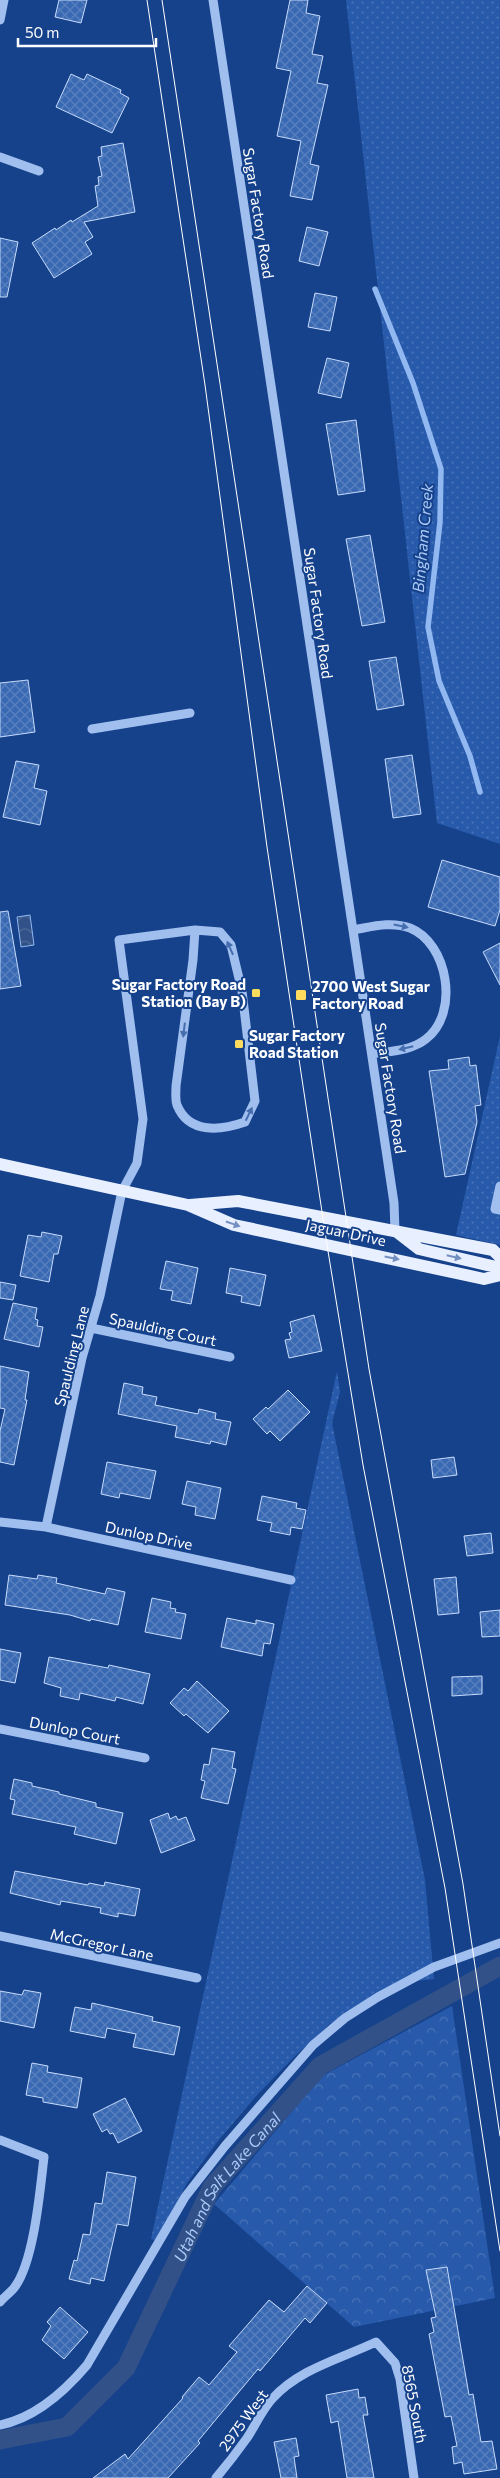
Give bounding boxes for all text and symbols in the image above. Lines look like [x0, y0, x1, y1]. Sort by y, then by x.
scale bar [18, 15, 155, 47]
text: 50 m [25, 23, 59, 41]
street label: Sugar Factory Road [240, 146, 278, 280]
water label: Bingham Creek [408, 482, 436, 593]
street label: Sugar Factory Road [301, 546, 337, 680]
one-way arrow [393, 922, 408, 930]
one-way arrow [226, 941, 235, 956]
place label: Sugar Factory Road Station (Bay B) [112, 975, 246, 1010]
place label: 2700 West Sugar Factory Road [312, 977, 430, 1012]
marker: Sugar Factory Road Station (Bay B) [250, 987, 262, 999]
marker: 2700 West Sugar Factory Road [294, 988, 308, 1002]
street label: Sugar Factory Road [372, 1021, 410, 1155]
one-way arrow [180, 1023, 188, 1039]
place label: Sugar Factory Road Station [249, 1026, 346, 1061]
marker: Sugar Factory Road Station [233, 1038, 245, 1050]
one-way arrow [398, 1044, 413, 1052]
one-way arrow [244, 1107, 253, 1122]
street label: Jaguar Drive [304, 1215, 388, 1249]
one-way arrow [226, 1220, 241, 1228]
one-way arrow [447, 1253, 462, 1261]
one-way arrow [384, 1255, 400, 1263]
street label: Spaulding Lane [50, 1304, 92, 1408]
street label: Spaulding Court [108, 1309, 218, 1349]
street label: Dunlop Drive [104, 1517, 194, 1553]
street label: Dunlop Court [28, 1712, 122, 1748]
street label: McGregor Lane [49, 1924, 155, 1964]
water label: Utah and Salt Lake Canal [168, 2107, 284, 2265]
street label: 8565 South [399, 2363, 431, 2445]
street label: 2975 West [215, 2386, 271, 2454]

